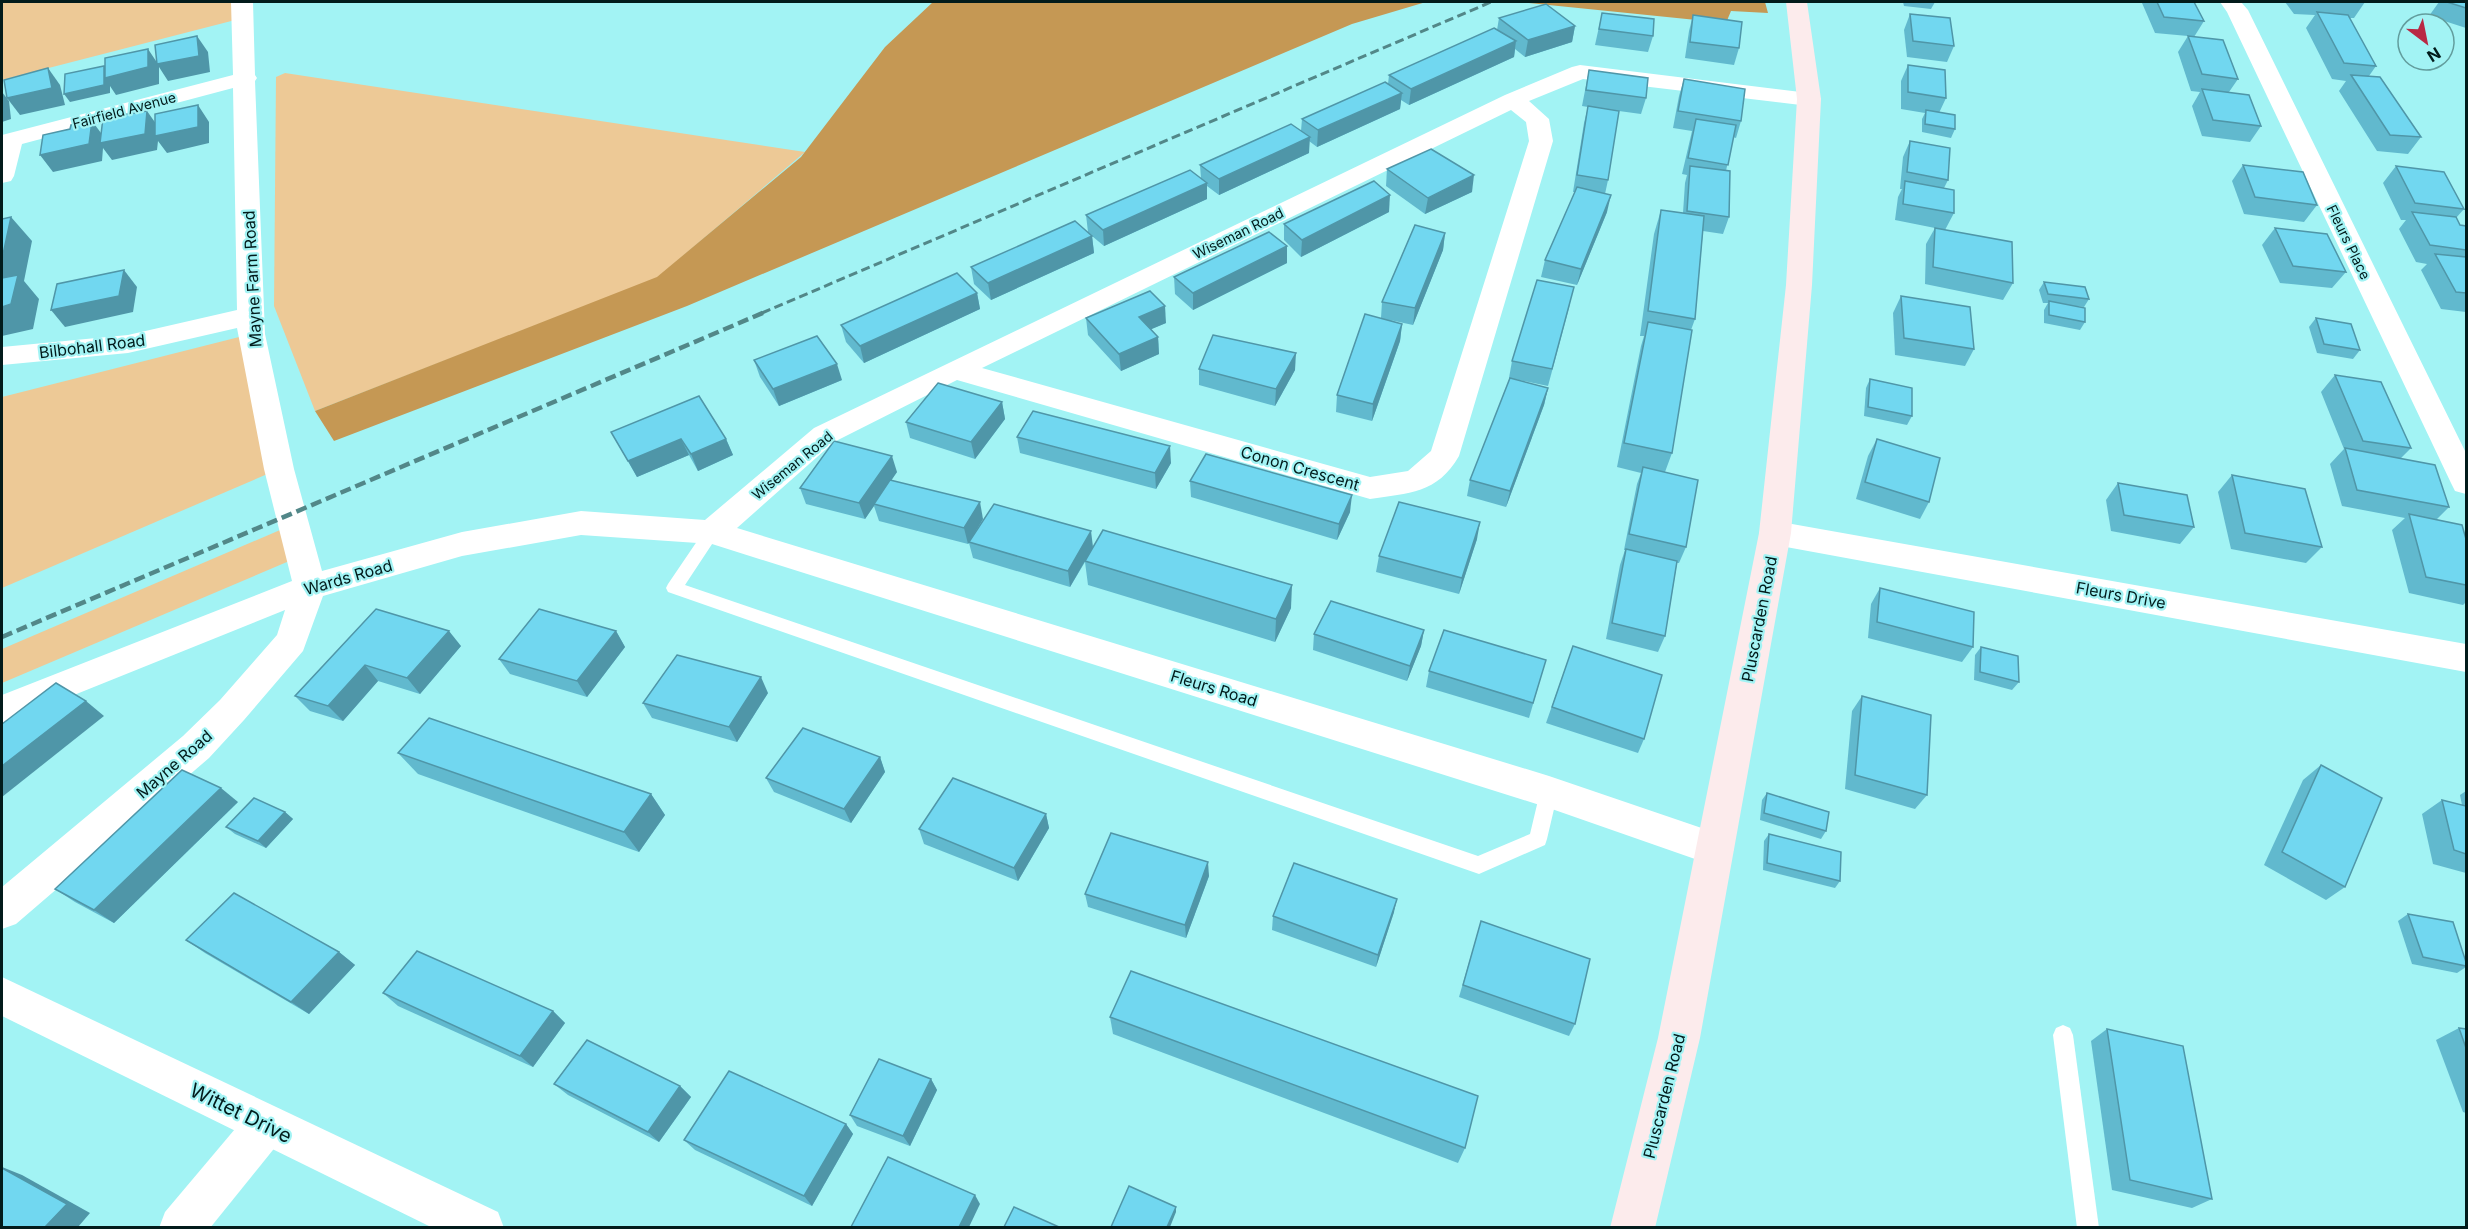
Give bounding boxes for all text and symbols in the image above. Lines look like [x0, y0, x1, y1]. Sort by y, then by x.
north arrow [2396, 12, 2456, 72]
text: N [2423, 43, 2444, 66]
street label: Fairfield Avenue [70, 88, 178, 132]
street label: Fleurs Place [2324, 202, 2374, 282]
street label: Wiseman Road [1190, 204, 1286, 262]
street label: Mayne Farm Road [238, 210, 266, 348]
street label: Bilbohall Road [38, 330, 146, 362]
street label: Wiseman Road [748, 427, 836, 503]
street label: Conon Crescent [1238, 441, 1362, 495]
street label: Pluscarden Road [1737, 554, 1781, 684]
street label: Wards Road [301, 555, 395, 599]
street label: Fleurs Drive [2075, 577, 2167, 613]
street label: Fleurs Road [1168, 665, 1260, 711]
street label: Mayne Road [132, 726, 216, 802]
street label: Pluscarden Road [1639, 1032, 1689, 1160]
street label: Wittet Drive [186, 1078, 296, 1148]

